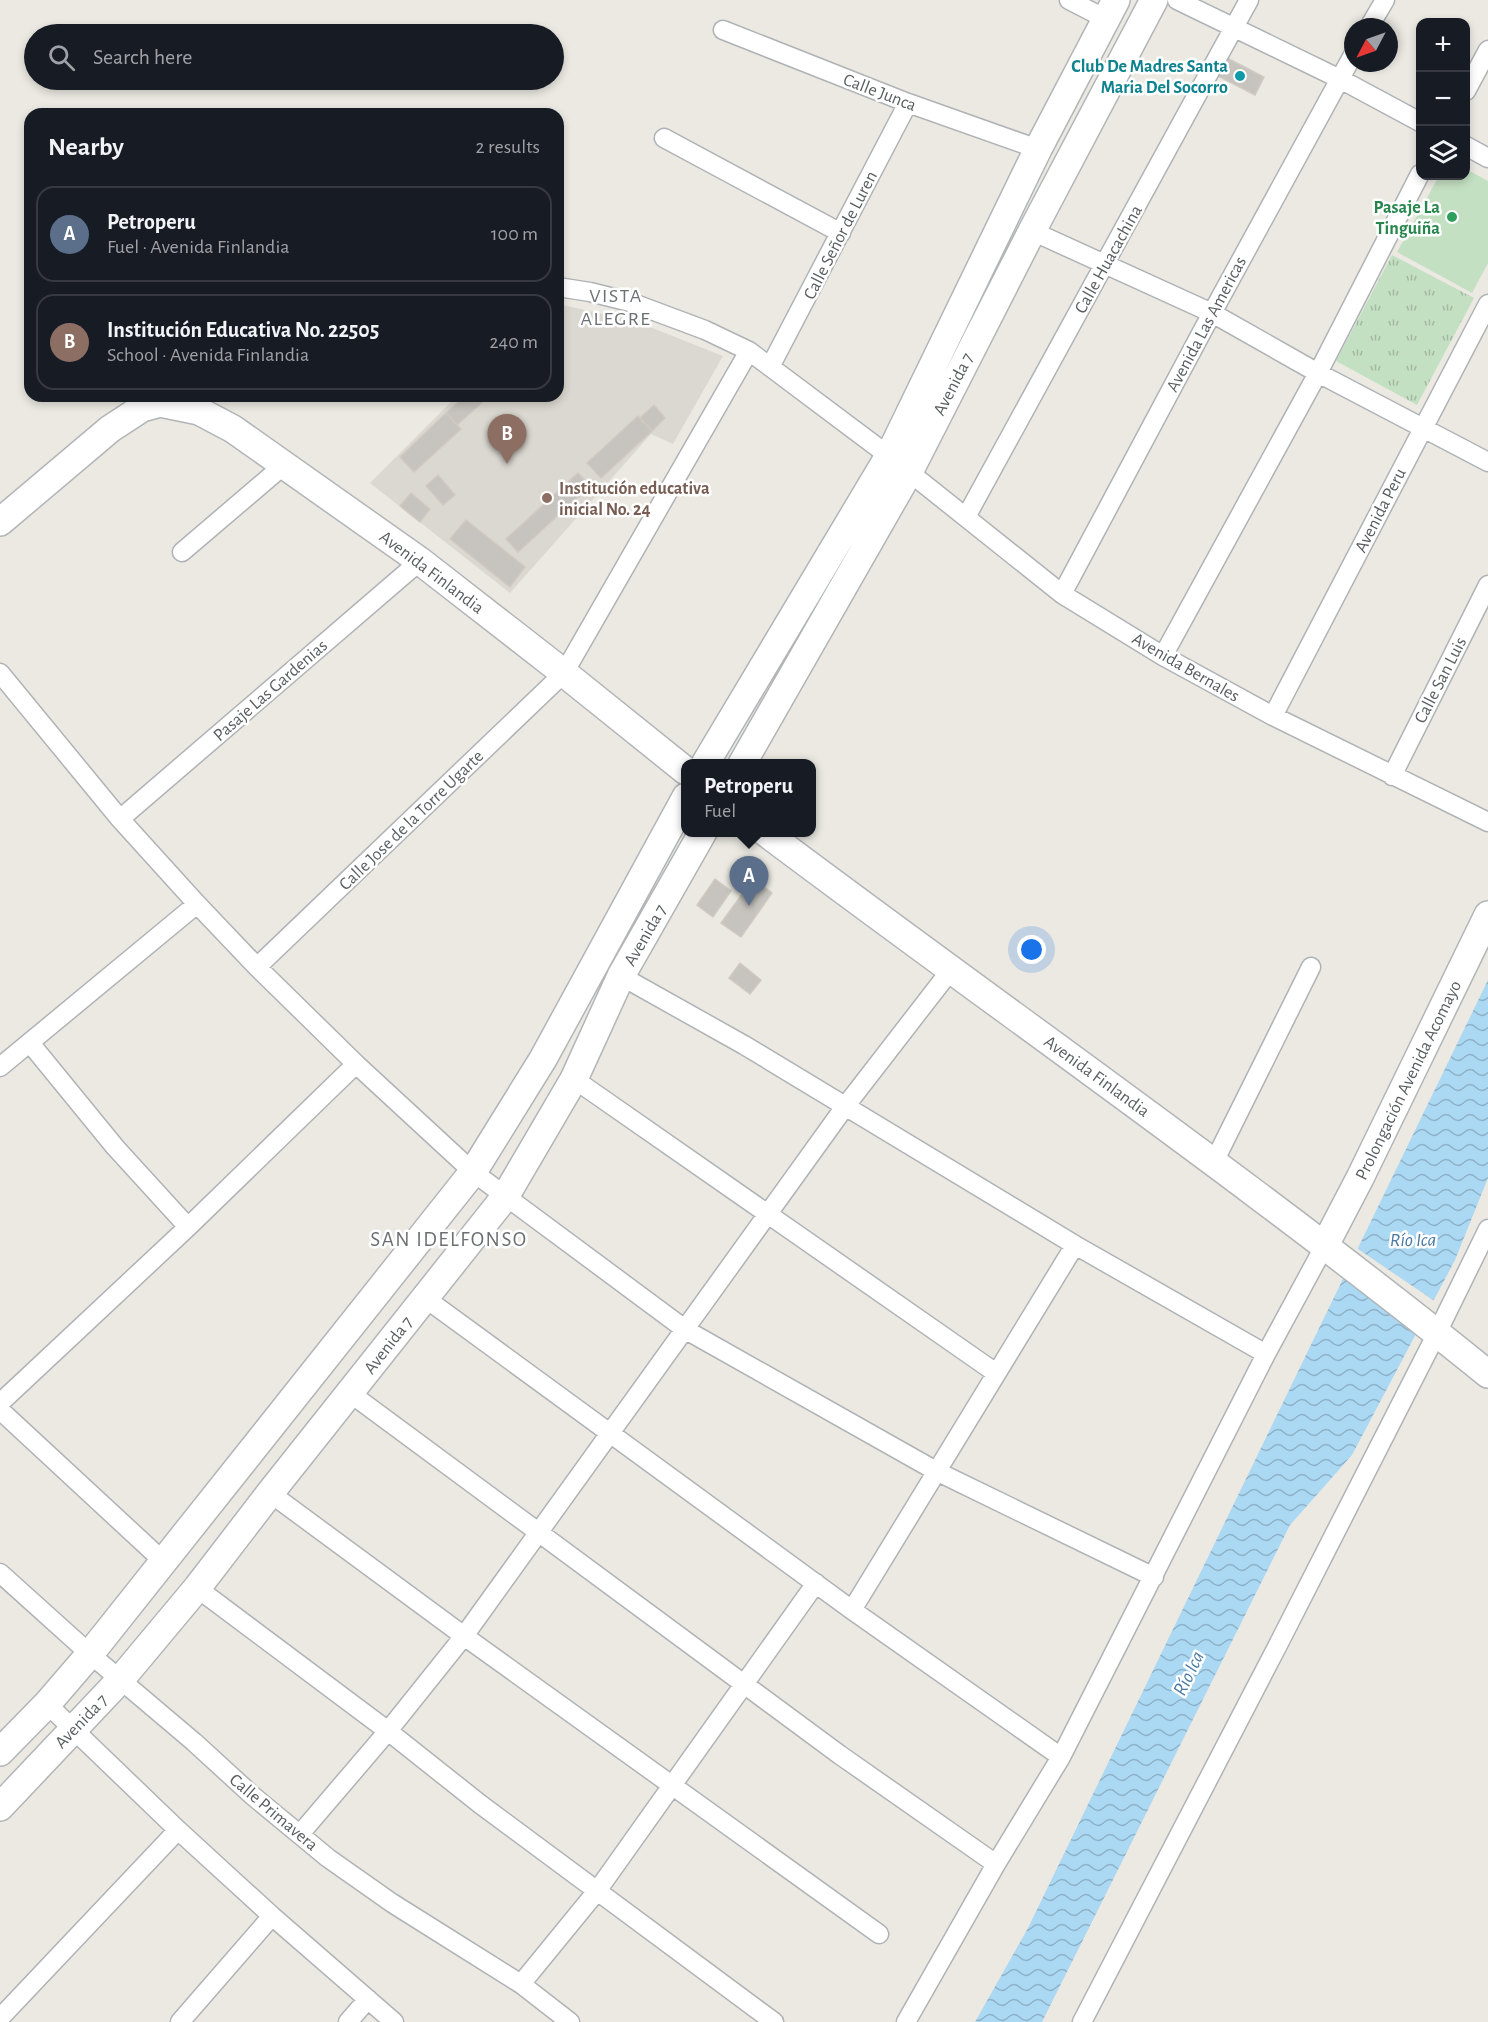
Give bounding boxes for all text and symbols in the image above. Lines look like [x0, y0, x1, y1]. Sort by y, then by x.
north arrow [1344, 18, 1398, 72]
map controls [1416, 18, 1470, 180]
button: + [1416, 18, 1470, 72]
search box [24, 24, 564, 90]
icon: search [45, 41, 78, 74]
text: Search here [93, 46, 192, 68]
place label: Club De Madres Santa Maria Del Socorro [1071, 58, 1228, 97]
marker: Club De Madres Santa Maria Del Socorro [1233, 69, 1247, 83]
street label: Calle Junca [841, 71, 919, 115]
button: − [1416, 72, 1470, 126]
button: layers [1416, 126, 1470, 180]
text: Nearby [48, 134, 124, 160]
text: 2 results [476, 137, 540, 157]
street label: Calle Señor de Luren [801, 168, 881, 303]
place label: Pasaje La Tinguiña [1373, 199, 1440, 238]
street label: Calle Huacachina [1072, 202, 1146, 317]
marker: Pasaje La Tinguiña [1445, 210, 1459, 224]
text: Petroperu [107, 211, 196, 233]
text: A [64, 224, 76, 244]
text: 100 m [491, 224, 538, 244]
text: Fuel · Avenida Finlandia [107, 237, 289, 257]
street label: Avenida Las Americas [1164, 254, 1250, 395]
district label: VISTA ALEGRE [581, 286, 651, 329]
text: Institución Educativa No. 22505 [107, 319, 379, 341]
text: B [64, 332, 75, 352]
text: 240 m [489, 332, 538, 352]
text: School · Avenida Finlandia [107, 345, 309, 365]
street label: Avenida 7 [931, 350, 977, 419]
pin: B [488, 414, 526, 464]
street label: Avenida Peru [1352, 465, 1410, 555]
place label: Institución educativa inicial No. 24 [559, 480, 710, 519]
marker: Institución educativa inicial No. 24 [540, 491, 554, 505]
street label: Avenida Finlandia [376, 528, 487, 618]
street label: Avenida Bernales [1129, 630, 1242, 706]
street label: Calle San Luis [1412, 634, 1470, 726]
street label: Pasaje Las Gardenias [210, 637, 331, 745]
street label: Calle Jose de la Torre Ugarte [336, 747, 487, 894]
popup [681, 759, 816, 837]
text: Petroperu [704, 775, 793, 797]
text: Fuel [704, 801, 736, 821]
pin: A [730, 856, 768, 906]
street label: Avenida 7 [621, 902, 671, 969]
your location [1017, 935, 1046, 964]
street label: Prolongación Avenida Acomayo [1353, 978, 1465, 1183]
street label: Avenida Finlandia [1040, 1033, 1152, 1121]
district label: SAN IDELFONSO [370, 1229, 528, 1250]
water label: Río Ica [1390, 1230, 1436, 1250]
street label: Avenida 7 [361, 1313, 417, 1378]
water label: Río Ica [1170, 1648, 1208, 1699]
street label: Avenida 7 [52, 1691, 112, 1752]
street label: Calle Primavera [226, 1771, 321, 1855]

